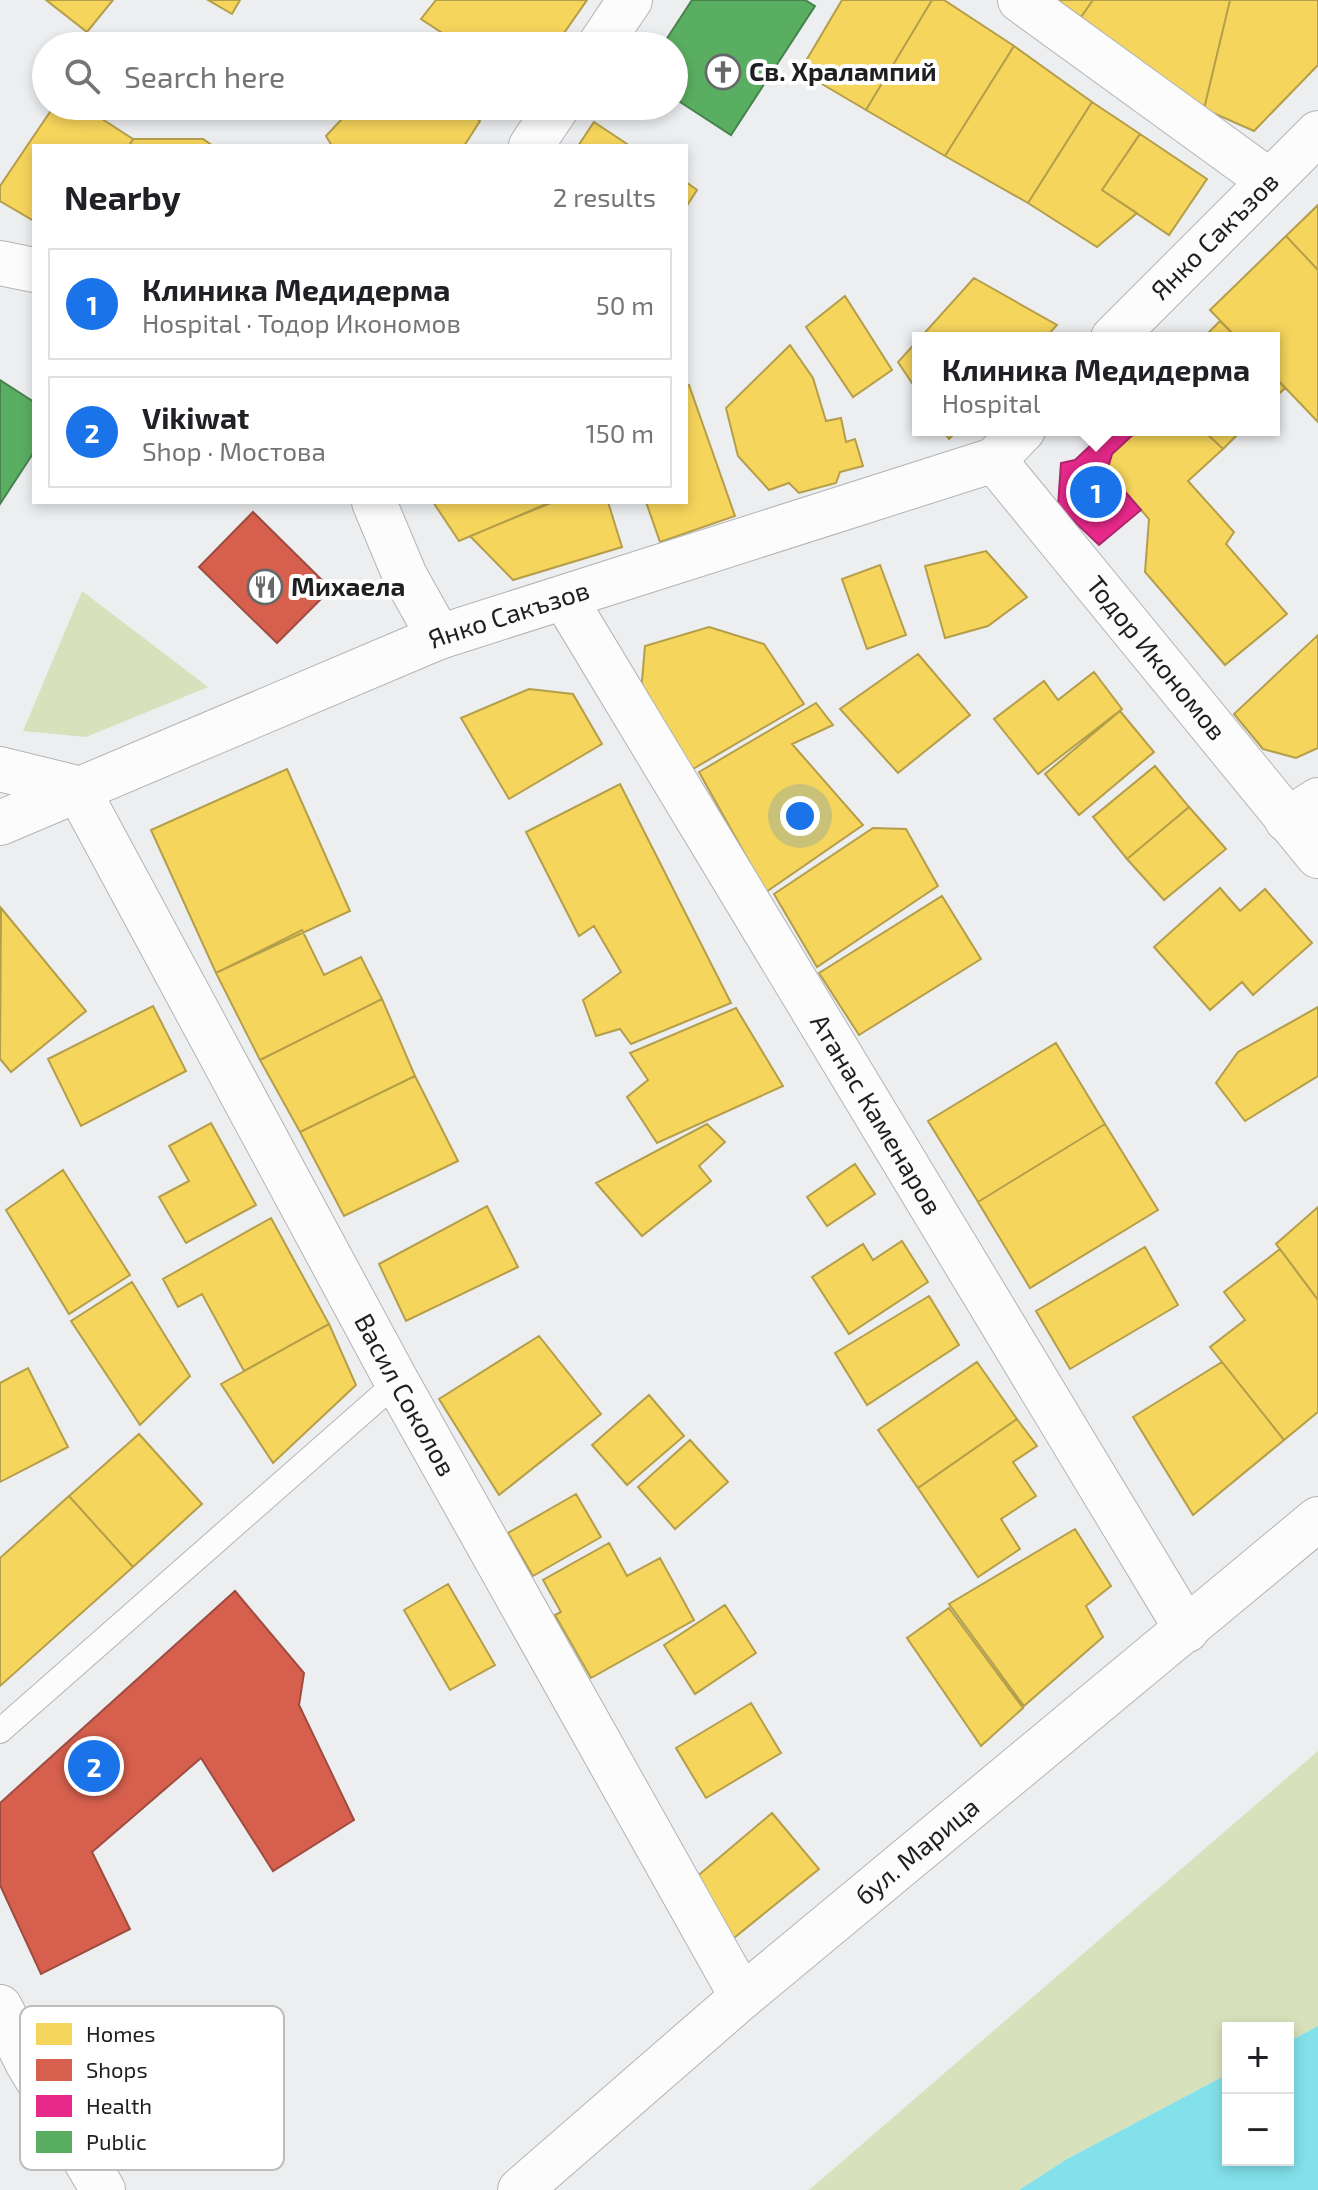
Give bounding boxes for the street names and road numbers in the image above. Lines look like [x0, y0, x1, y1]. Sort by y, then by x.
street label: Янко Сакъзов [1144, 165, 1284, 305]
street label: Тодор Икономов [1081, 569, 1234, 746]
street label: Янко Сакъзов [423, 573, 593, 654]
street label: Атанас Каменаров [805, 1008, 950, 1220]
street label: Васил Соколов [349, 1308, 464, 1481]
street label: бул. Марица [848, 1790, 985, 1911]

